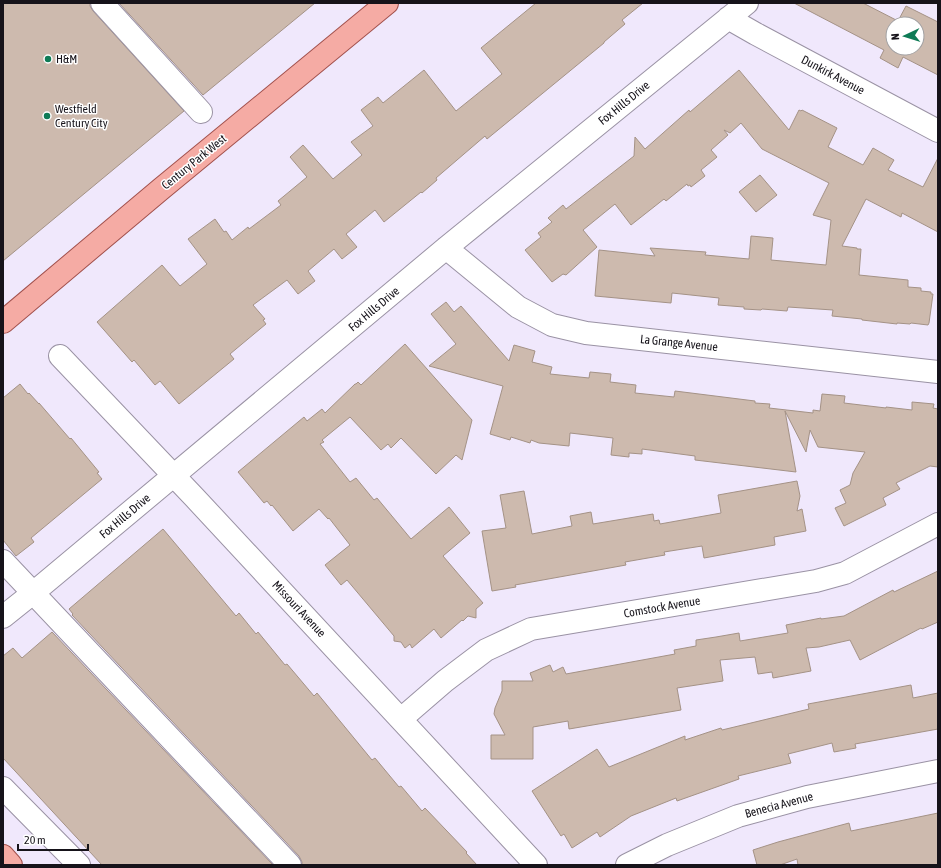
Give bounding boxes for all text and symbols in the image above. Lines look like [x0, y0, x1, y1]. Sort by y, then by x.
north arrow [885, 16, 925, 56]
text: N [889, 33, 901, 40]
place label: H&M [56, 52, 77, 66]
street label: Dunkirk Avenue [799, 52, 867, 98]
marker: H&M [43, 54, 53, 64]
street label: Fox Hills Drive [596, 78, 652, 128]
place label: Westfield Century City [55, 102, 108, 130]
marker: Westfield Century City [42, 111, 52, 121]
street label: Century Park West [159, 131, 230, 192]
street label: Fox Hills Drive [346, 284, 402, 334]
street label: La Grange Avenue [639, 332, 719, 354]
street label: Fox Hills Drive [97, 491, 153, 541]
street label: Missouri Avenue [269, 578, 329, 640]
street label: Comstock Avenue [623, 593, 701, 621]
street label: Benecia Avenue [743, 789, 815, 821]
scale bar [18, 826, 88, 852]
text: 20 m [24, 833, 46, 847]

